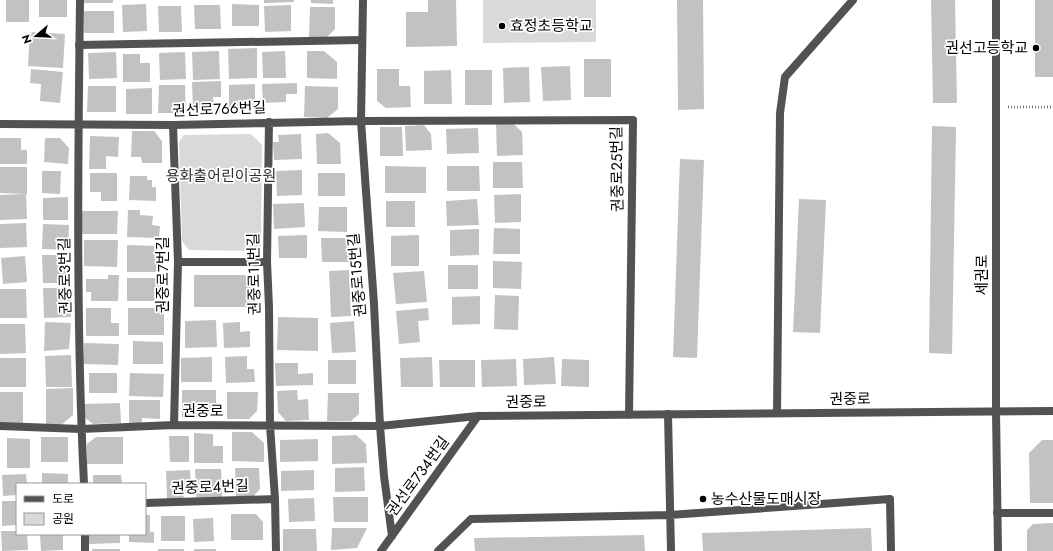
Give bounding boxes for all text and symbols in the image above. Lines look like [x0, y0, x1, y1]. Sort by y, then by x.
place label: 효정초등학교 [510, 15, 593, 37]
north arrow [16, 16, 56, 56]
marker: 효정초등학교 [497, 21, 507, 31]
text: N [18, 33, 36, 46]
place label: 권선고등학교 [945, 37, 1028, 59]
marker: 권선고등학교 [1031, 43, 1041, 53]
street label: 권선로766번길 [172, 96, 266, 122]
street label: 권중로25번길 [605, 126, 629, 212]
park label: 용화출어린이공원 [166, 165, 276, 187]
street label: 권중로15번길 [342, 232, 372, 318]
street label: 권중로11번길 [242, 233, 266, 315]
street label: 권중로3번길 [53, 237, 77, 315]
street label: 권중로7번길 [152, 237, 174, 313]
street label: 세권로 [971, 254, 993, 296]
street label: 권중로 [829, 388, 871, 410]
street label: 권중로 [505, 391, 547, 413]
street label: 권중로 [182, 400, 224, 422]
street label: 권선로734번길 [382, 432, 454, 520]
street label: 권중로4번길 [171, 475, 249, 499]
legend [16, 483, 146, 535]
place label: 농수산물도매시장 [711, 488, 822, 510]
text: 도로 [52, 490, 74, 508]
marker: 농수산물도매시장 [698, 494, 708, 504]
text: 공원 [52, 510, 74, 528]

